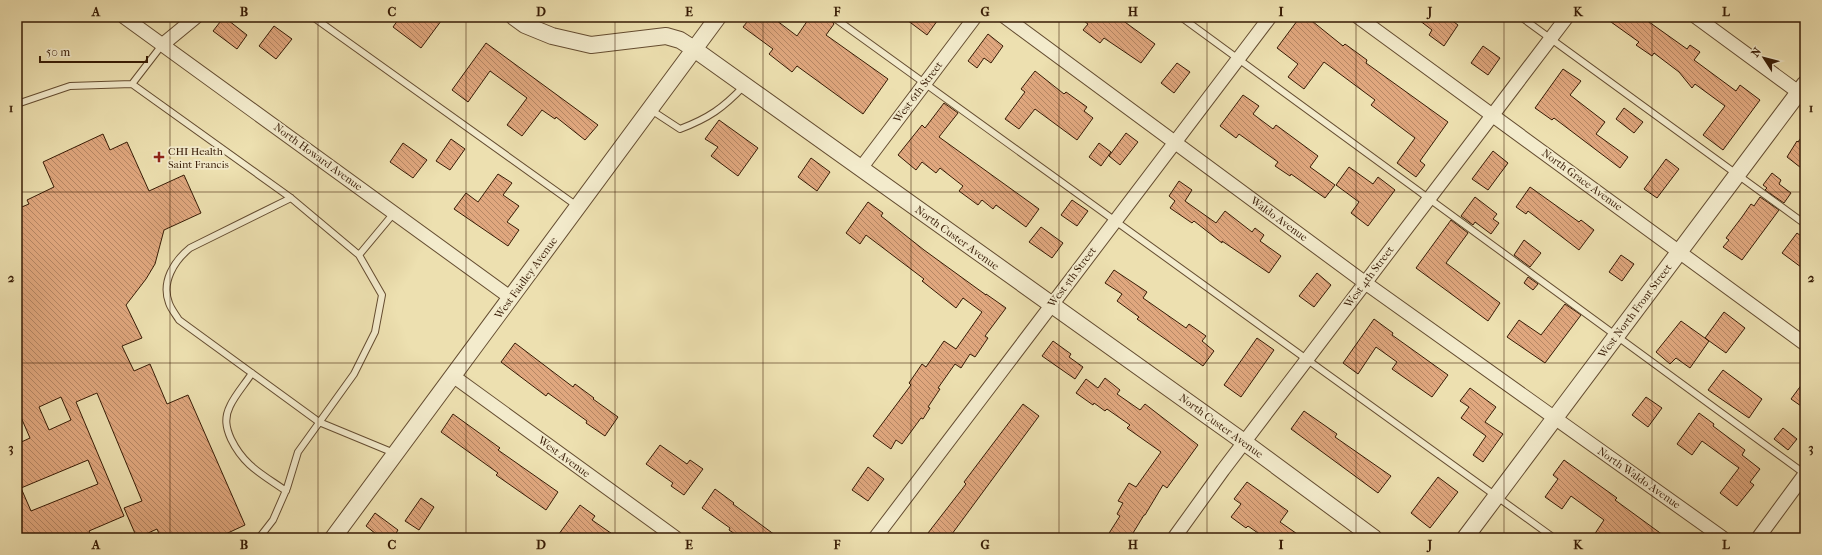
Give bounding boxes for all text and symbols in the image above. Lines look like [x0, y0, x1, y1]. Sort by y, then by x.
text: A [91, 4, 101, 19]
text: B [240, 4, 249, 19]
text: C [388, 4, 397, 19]
text: D [536, 4, 546, 19]
text: E [685, 4, 693, 19]
text: F [833, 4, 841, 19]
text: G [980, 4, 990, 19]
text: H [1128, 4, 1139, 19]
text: I [1278, 4, 1284, 19]
text: J [1426, 4, 1433, 20]
text: K [1573, 4, 1584, 19]
text: L [1722, 4, 1731, 19]
scale bar [40, 38, 147, 64]
north arrow [1744, 38, 1784, 78]
text: 50 m [46, 45, 70, 59]
text: N [1749, 45, 1764, 60]
street label: West 6th Street [890, 59, 945, 126]
text: 1 [9, 100, 14, 115]
text: 1 [1809, 100, 1814, 115]
street label: North Howard Avenue [271, 120, 365, 194]
place label: CHI Health Saint Francis [168, 145, 229, 171]
street label: North Grace Avenue [1539, 146, 1625, 214]
marker: CHI Health Saint Francis [153, 151, 165, 163]
street label: Waldo Avenue [1247, 193, 1311, 244]
street label: North Custer Avenue [913, 203, 1002, 273]
street label: West Faidley Avenue [491, 234, 560, 322]
street label: West 5th Street [1045, 244, 1099, 311]
street label: West 4th Street [1341, 244, 1396, 311]
street label: West North Front Street [1595, 261, 1675, 361]
text: 2 [8, 270, 15, 285]
text: 2 [1808, 270, 1815, 285]
street label: North Custer Avenue [1177, 391, 1266, 461]
street label: West Avenue [535, 433, 593, 481]
text: 3 [8, 440, 14, 456]
text: 3 [1808, 440, 1814, 456]
street label: North Waldo Avenue [1595, 444, 1683, 512]
text: A [91, 537, 101, 552]
text: B [240, 537, 249, 552]
text: C [388, 537, 397, 552]
text: D [536, 537, 546, 552]
text: E [685, 537, 693, 552]
text: F [833, 537, 841, 552]
text: G [980, 537, 990, 552]
text: H [1128, 537, 1139, 552]
text: I [1278, 537, 1284, 552]
text: J [1426, 537, 1433, 553]
text: K [1573, 537, 1584, 552]
text: L [1722, 537, 1731, 552]

